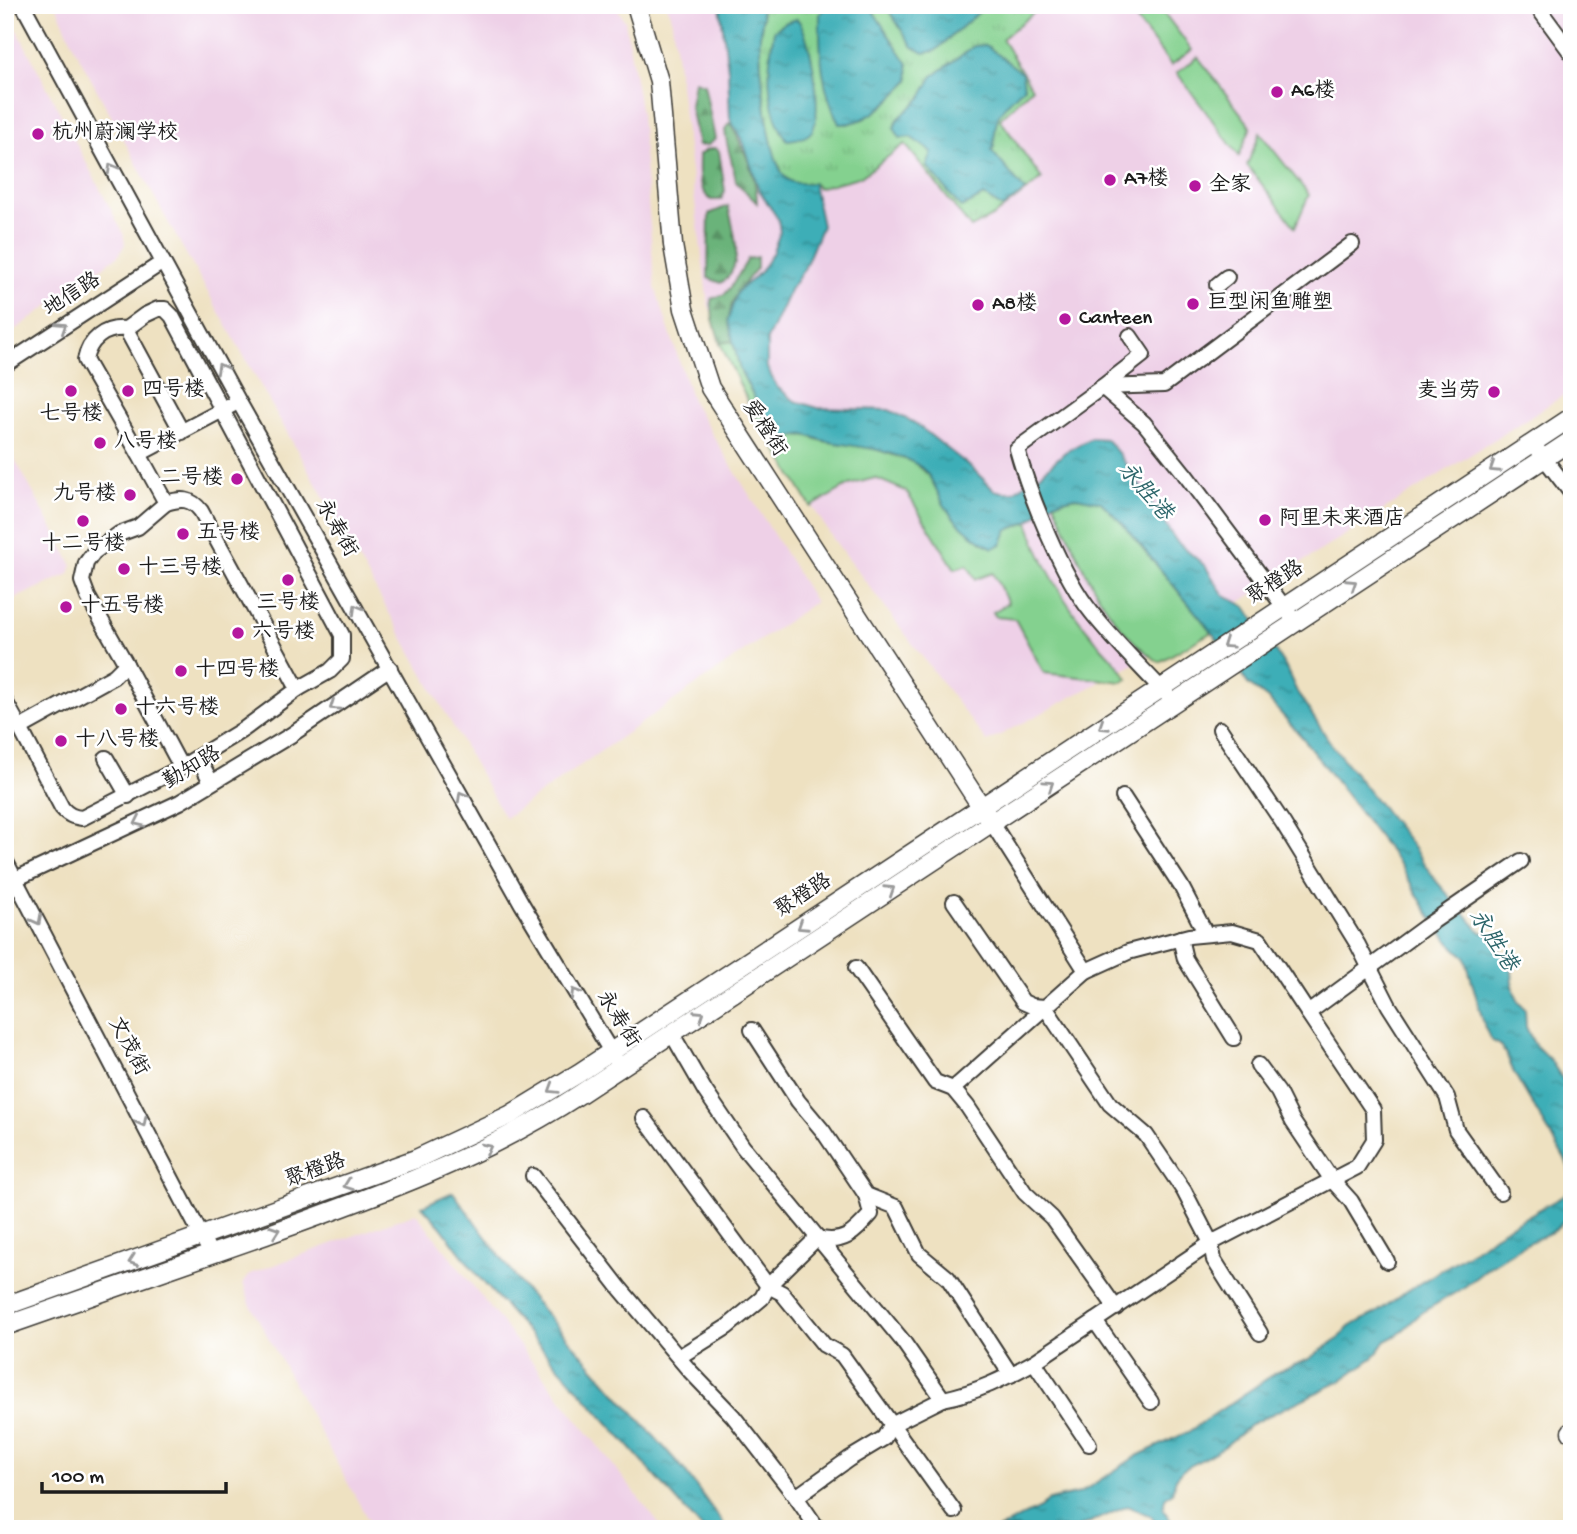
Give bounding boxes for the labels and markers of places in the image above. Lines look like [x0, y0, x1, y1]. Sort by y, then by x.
place label: A6楼 [1291, 78, 1335, 105]
marker: A6楼 [1269, 84, 1285, 100]
place label: 杭州蔚澜学校 [52, 120, 178, 147]
marker: 杭州蔚澜学校 [30, 126, 46, 142]
place label: A7楼 [1124, 166, 1168, 193]
marker: A7楼 [1102, 172, 1118, 188]
place label: 全家 [1209, 172, 1251, 199]
marker: 全家 [1187, 178, 1203, 194]
place label: 巨型闲鱼雕塑 [1207, 290, 1333, 317]
place label: A8楼 [992, 291, 1037, 318]
marker: 巨型闲鱼雕塑 [1185, 296, 1201, 312]
marker: A8楼 [970, 297, 986, 313]
place label: Canteen [1079, 307, 1152, 332]
marker: Canteen [1057, 311, 1073, 327]
place label: 四号楼 [142, 377, 205, 404]
place label: 麦当劳 [1417, 378, 1480, 405]
marker: 七号楼 [63, 383, 79, 399]
marker: 四号楼 [120, 383, 136, 399]
marker: 麦当劳 [1486, 384, 1502, 400]
place label: 七号楼 [40, 401, 103, 428]
place label: 八号楼 [114, 429, 177, 456]
marker: 八号楼 [92, 435, 108, 451]
place label: 二号楼 [160, 465, 223, 492]
marker: 二号楼 [229, 471, 245, 487]
place label: 九号楼 [53, 481, 116, 508]
marker: 九号楼 [122, 487, 138, 503]
place label: 阿里未来酒店 [1279, 506, 1405, 533]
marker: 阿里未来酒店 [1257, 512, 1273, 528]
marker: 十二号楼 [75, 513, 91, 529]
place label: 五号楼 [197, 520, 260, 547]
marker: 五号楼 [175, 526, 191, 542]
place label: 十二号楼 [41, 531, 125, 558]
place label: 十三号楼 [138, 555, 222, 582]
marker: 十三号楼 [116, 561, 132, 577]
marker: 三号楼 [280, 572, 296, 588]
place label: 三号楼 [257, 590, 320, 617]
place label: 十五号楼 [80, 593, 164, 620]
marker: 十五号楼 [58, 599, 74, 615]
place label: 六号楼 [252, 619, 315, 646]
marker: 六号楼 [230, 625, 246, 641]
place label: 十四号楼 [195, 657, 279, 684]
marker: 十四号楼 [173, 663, 189, 679]
place label: 十六号楼 [135, 695, 219, 722]
marker: 十六号楼 [113, 701, 129, 717]
place label: 十八号楼 [75, 727, 159, 754]
marker: 十八号楼 [53, 733, 69, 749]

